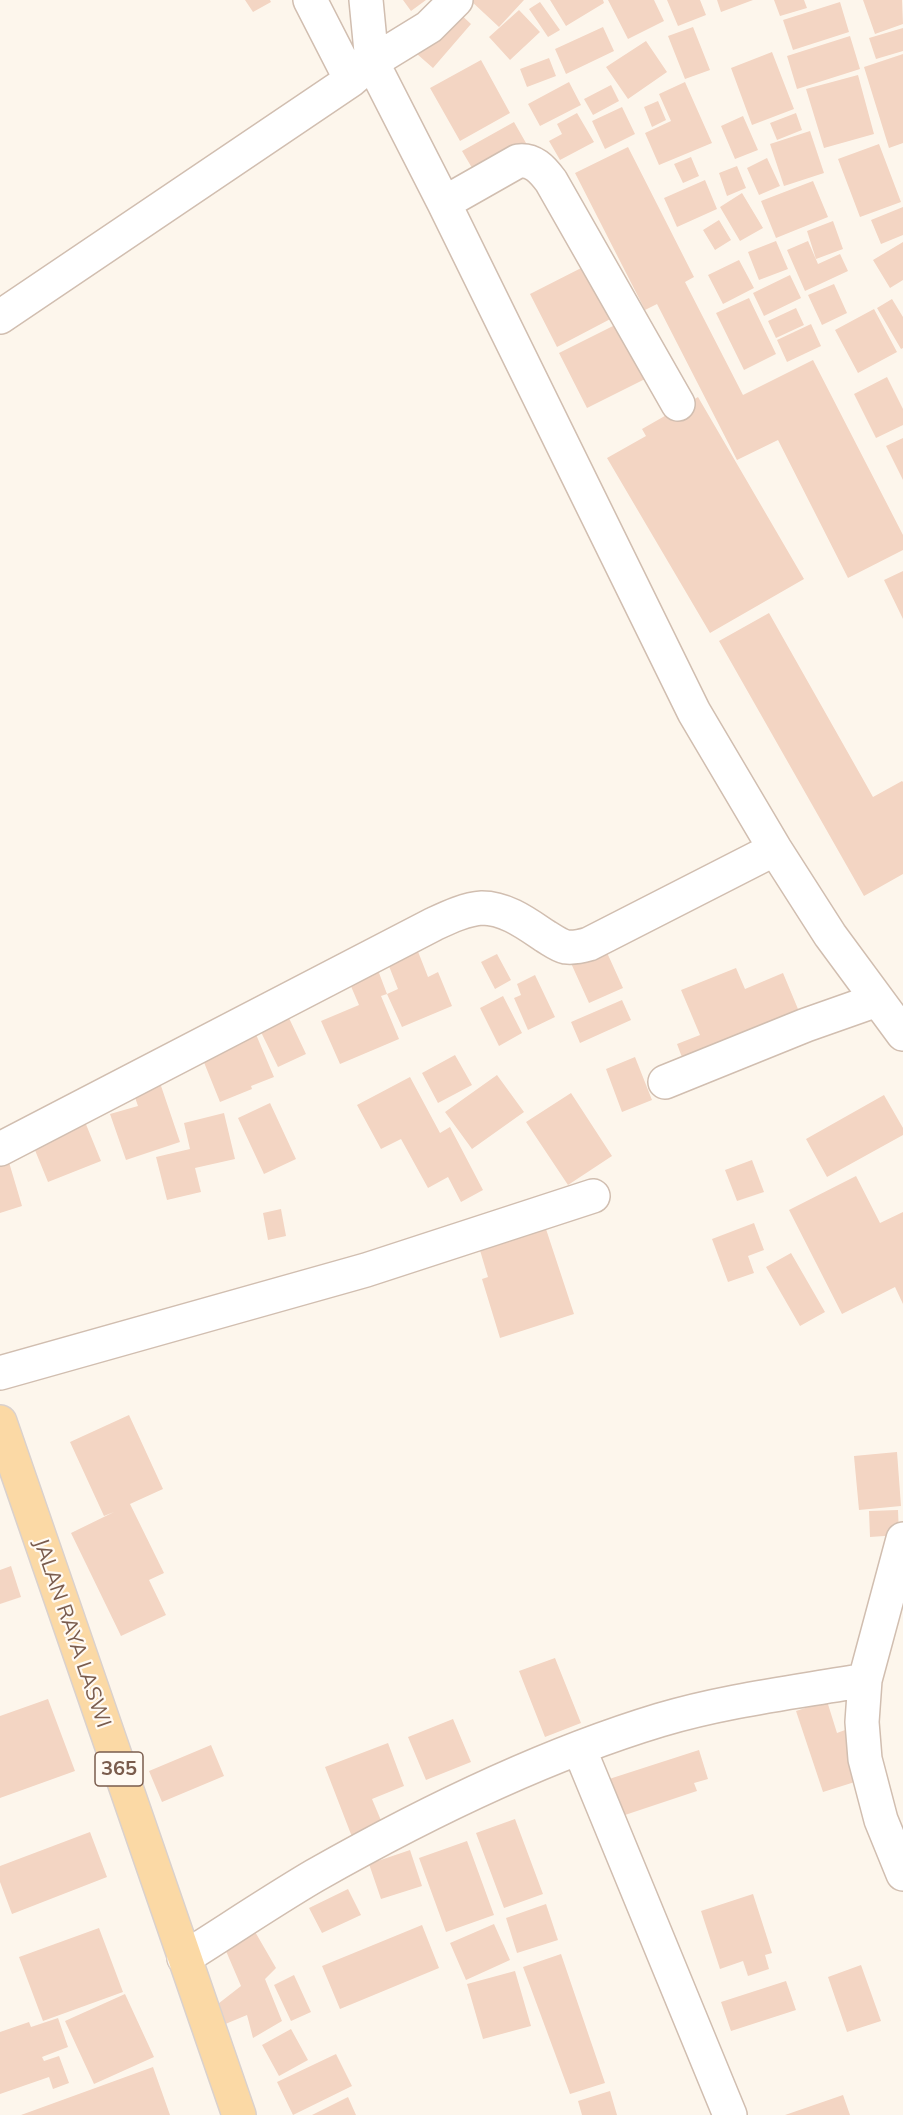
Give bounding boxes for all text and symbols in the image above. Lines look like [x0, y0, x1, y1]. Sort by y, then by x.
street label: JALAN RAYA LASWI [28, 1535, 116, 1731]
road number: 365 [95, 1752, 143, 1786]

